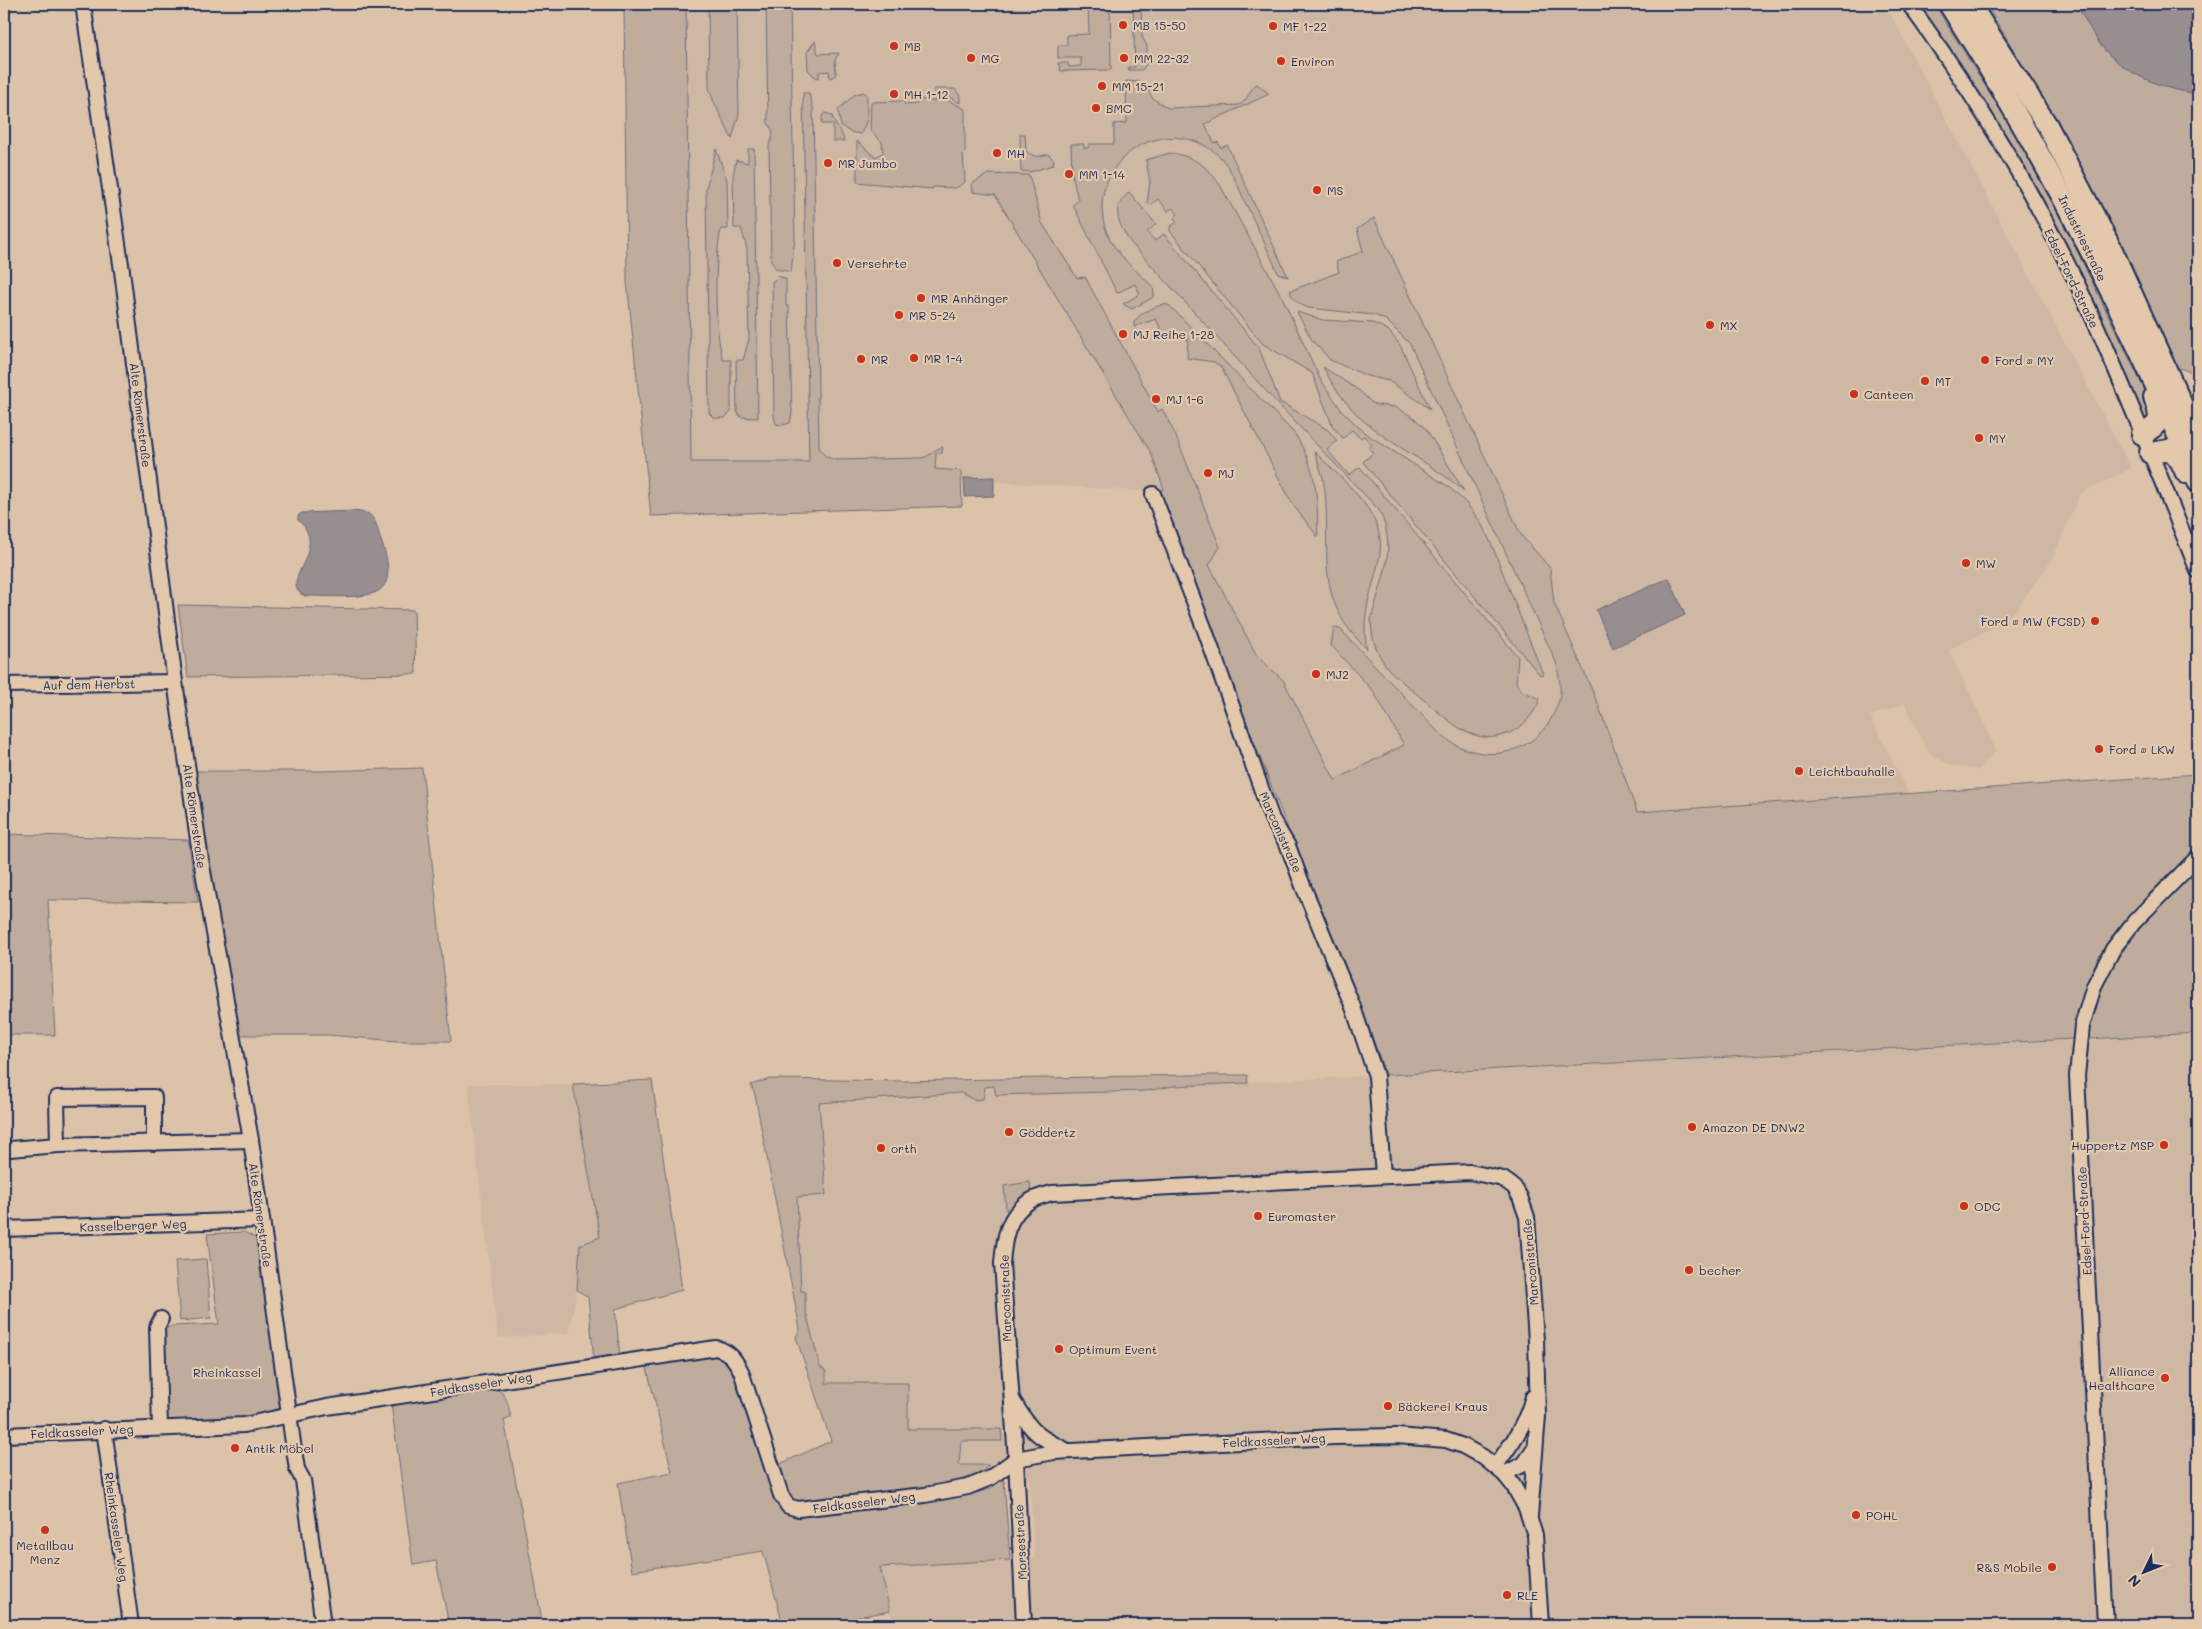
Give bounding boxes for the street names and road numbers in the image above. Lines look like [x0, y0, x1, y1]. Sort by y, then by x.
street label: Industriestraße [2055, 192, 2111, 284]
street label: Edsel-Ford-Straße [2041, 226, 2103, 330]
street label: Alte Römerstraße [127, 362, 155, 468]
street label: Auf dem Herbst [43, 675, 135, 693]
street label: Alte Römerstraße [180, 763, 210, 869]
street label: Marconistraße [1256, 789, 1306, 875]
street label: Alte Römerstraße [246, 1162, 276, 1268]
street label: Edsel-Ford-Straße [2073, 1166, 2095, 1276]
street label: Kasselberger Weg [79, 1215, 187, 1235]
street label: Marconistraße [1518, 1218, 1542, 1306]
street label: Marconistraße [995, 1254, 1015, 1342]
street label: Feldkasseler Weg [429, 1368, 533, 1400]
street label: Feldkasseler Weg [30, 1420, 134, 1442]
street label: Feldkasseler Weg [1222, 1429, 1326, 1451]
street label: Rheinkasseler Weg [101, 1471, 133, 1583]
street label: Feldkasseler Weg [812, 1488, 916, 1516]
street label: Morsestraße [1010, 1504, 1030, 1580]

